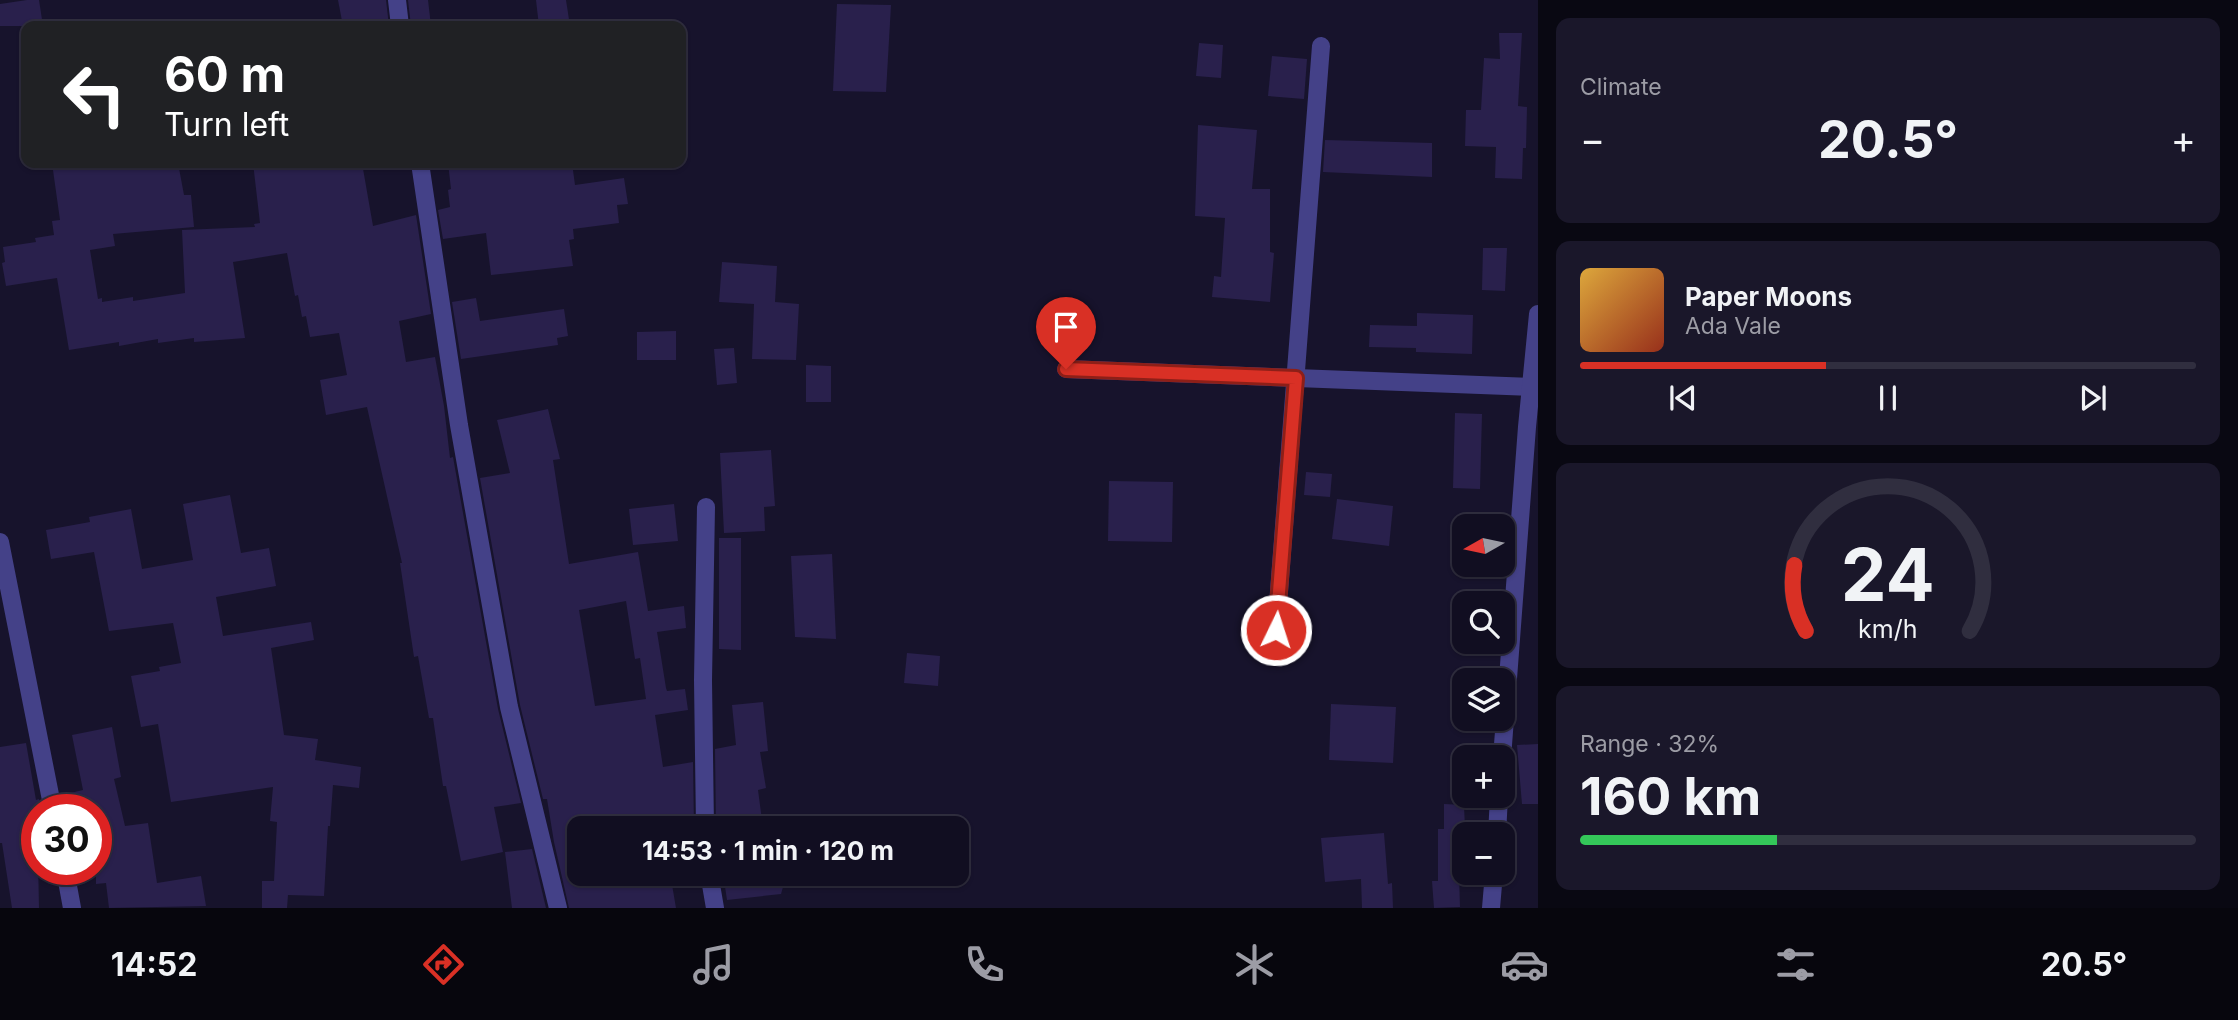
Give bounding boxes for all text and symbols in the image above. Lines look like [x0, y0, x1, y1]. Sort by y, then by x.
text: 60 m [164, 45, 285, 104]
icon: left [49, 49, 140, 140]
text: Climate [1580, 73, 1662, 101]
text: Turn left [164, 105, 289, 144]
text: 20.5° [1818, 108, 1958, 171]
text: − [1580, 116, 1605, 162]
text: + [2171, 116, 2196, 162]
text: Paper Moons [1685, 281, 1852, 312]
pin [1036, 297, 1096, 369]
icon: arrive [1047, 308, 1085, 346]
text: Ada Vale [1685, 312, 1781, 340]
icon: previous [1664, 379, 1702, 417]
icon: pause [1869, 379, 1907, 417]
icon: next [2074, 379, 2112, 417]
north arrow [1452, 514, 1516, 578]
map controls [1452, 514, 1515, 885]
text: 24 [1841, 531, 1935, 620]
button: search [1452, 591, 1515, 654]
position arrow [1239, 593, 1313, 667]
text: km/h [1858, 614, 1918, 644]
button: layers [1452, 668, 1515, 731]
text: Range · 32% [1580, 730, 1719, 758]
button: + [1452, 745, 1515, 808]
text: 160 km [1580, 765, 1761, 828]
speed limit sign: 30 [21, 794, 112, 885]
button: − [1452, 822, 1515, 885]
text: 14:53 · 1 min · 120 m [642, 835, 894, 866]
icon: directions [419, 940, 468, 989]
icon: music [689, 940, 738, 989]
icon: phone [960, 940, 1009, 989]
icon: climate [1230, 940, 1279, 989]
icon: car [1500, 940, 1549, 989]
icon: filters [1771, 940, 1820, 989]
text: 14:52 [111, 945, 197, 984]
text: 20.5° [2041, 945, 2127, 984]

